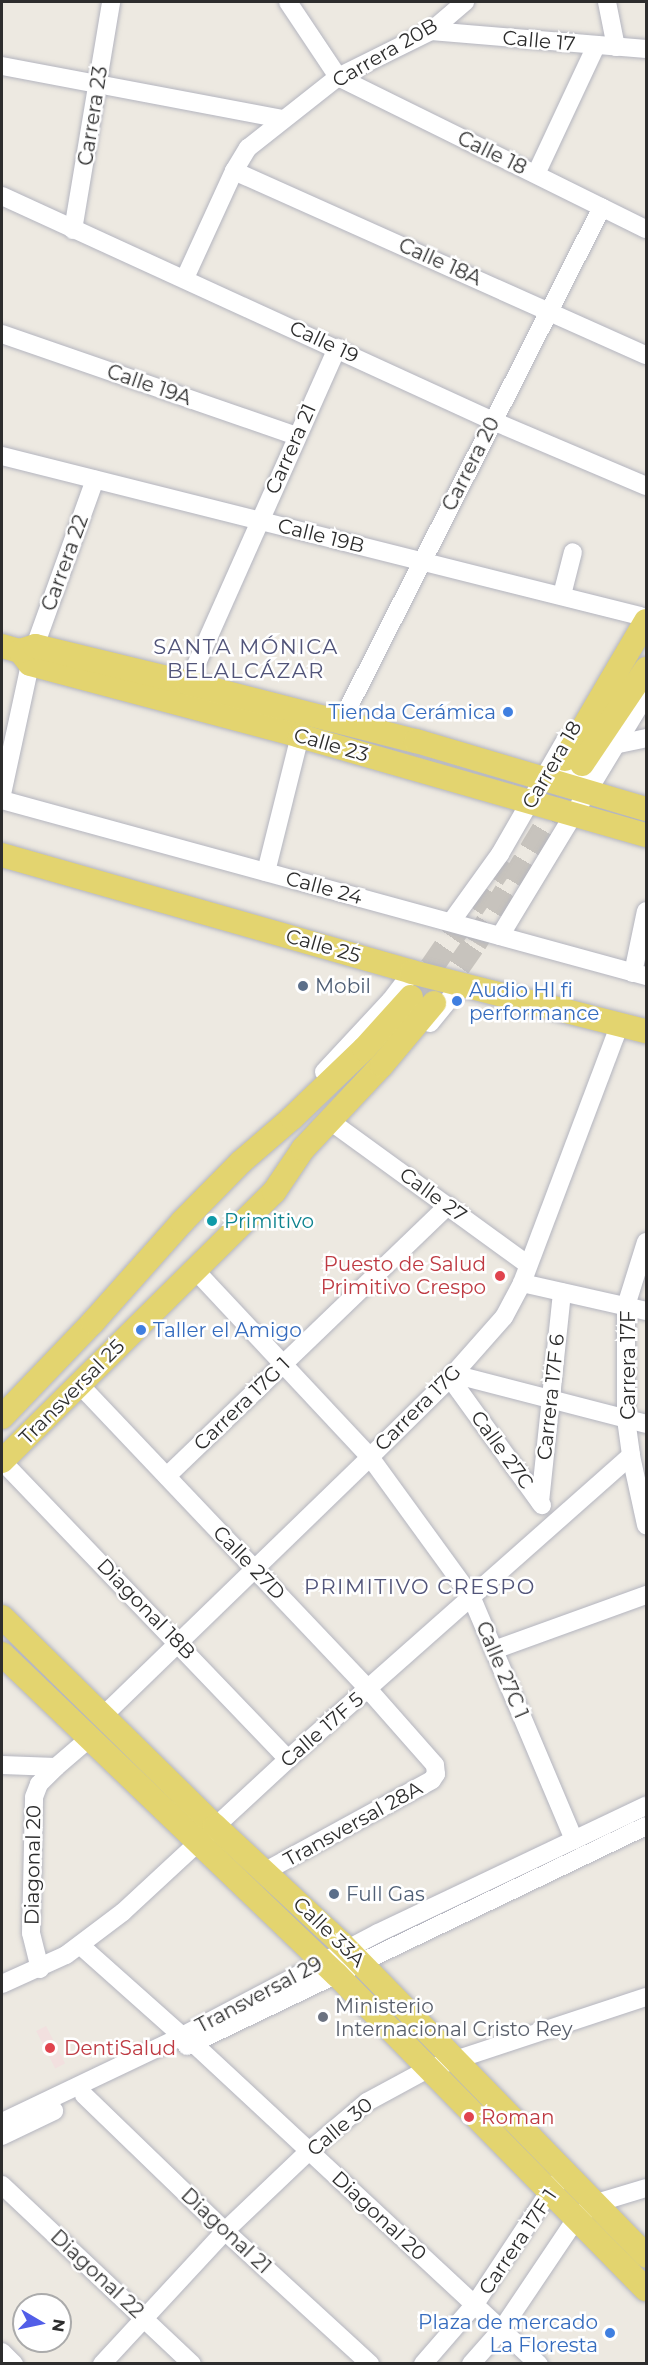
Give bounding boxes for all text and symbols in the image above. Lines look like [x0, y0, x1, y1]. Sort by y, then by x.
street label: Carrera 20B [328, 13, 442, 93]
street label: Calle 17 [502, 26, 576, 56]
street label: Carrera 23 [73, 65, 113, 167]
street label: Calle 18 [454, 126, 530, 180]
street label: Calle 18A [395, 233, 485, 291]
street label: Calle 19 [286, 316, 362, 368]
street label: Calle 19A [104, 359, 194, 411]
street label: Carrera 21 [260, 400, 322, 498]
street label: Carrera 20 [437, 413, 505, 515]
street label: Carrera 22 [37, 512, 93, 614]
street label: Calle 19B [275, 514, 367, 558]
district label: SANTA MÓNICA BELALCÁZAR [153, 634, 339, 684]
place label: Tienda Cerámica [328, 700, 496, 724]
marker: Tienda Cerámica [501, 705, 515, 719]
street label: Carrera 18 [517, 717, 587, 813]
street label: Calle 23 [291, 723, 371, 767]
street label: Calle 24 [283, 866, 365, 910]
street label: Calle 25 [283, 924, 363, 968]
place label: Mobil [315, 974, 371, 998]
place label: Audio HI fi performance [469, 978, 599, 1025]
marker: Mobil [296, 979, 310, 993]
marker: Audio HI fi performance [450, 994, 464, 1008]
street label: Calle 27 [395, 1163, 471, 1227]
place label: Primitivo [224, 1209, 314, 1233]
marker: Primitivo [205, 1214, 219, 1228]
place label: Puesto de Salud Primitivo Crespo [321, 1252, 486, 1299]
marker: Puesto de Salud Primitivo Crespo [491, 1267, 509, 1285]
street label: Carrera 17F [616, 1310, 640, 1420]
place label: Taller el Amigo [153, 1318, 302, 1342]
marker: Taller el Amigo [134, 1323, 148, 1337]
street label: Carrera 17F 6 [532, 1333, 570, 1461]
street label: Transversal 25 [14, 1334, 130, 1450]
street label: Carrera 17G 1 [189, 1352, 295, 1456]
street label: Carrera 17G [370, 1360, 466, 1456]
street label: Calle 27C [466, 1406, 538, 1494]
street label: Calle 27D [208, 1521, 290, 1605]
street label: Diagonal 18B [92, 1554, 200, 1664]
district label: PRIMITIVO CRESPO [304, 1574, 536, 1600]
street label: Calle 27C 1 [471, 1618, 533, 1722]
street label: Calle 17F 5 [276, 1687, 368, 1773]
street label: Transversal 28A [280, 1776, 426, 1872]
street label: Diagonal 20 [20, 1805, 46, 1925]
place label: Full Gas [346, 1882, 425, 1906]
marker: Full Gas [327, 1887, 341, 1901]
street label: Calle 33A [288, 1892, 370, 1972]
street label: Transversal 29 [192, 1952, 326, 2038]
place label: Ministerio Internacional Cristo Rey [335, 1994, 572, 2041]
marker: Ministerio Internacional Cristo Rey [316, 2010, 330, 2024]
place label: DentiSalud [64, 2036, 176, 2060]
marker: DentiSalud [41, 2039, 59, 2057]
street label: Calle 30 [302, 2093, 378, 2161]
place label: Roman [481, 2105, 555, 2129]
marker: Roman [462, 2110, 476, 2124]
street label: Diagonal 20 [327, 2166, 431, 2266]
street label: Diagonal 21 [176, 2183, 276, 2279]
street label: Carrera 17F 1 [474, 2185, 562, 2299]
street label: Diagonal 22 [45, 2225, 149, 2323]
north arrow [12, 2293, 72, 2353]
place label: Plaza de mercado La Floresta [418, 2310, 598, 2357]
text: N [48, 2318, 69, 2333]
marker: Plaza de mercado La Floresta [603, 2326, 617, 2340]

